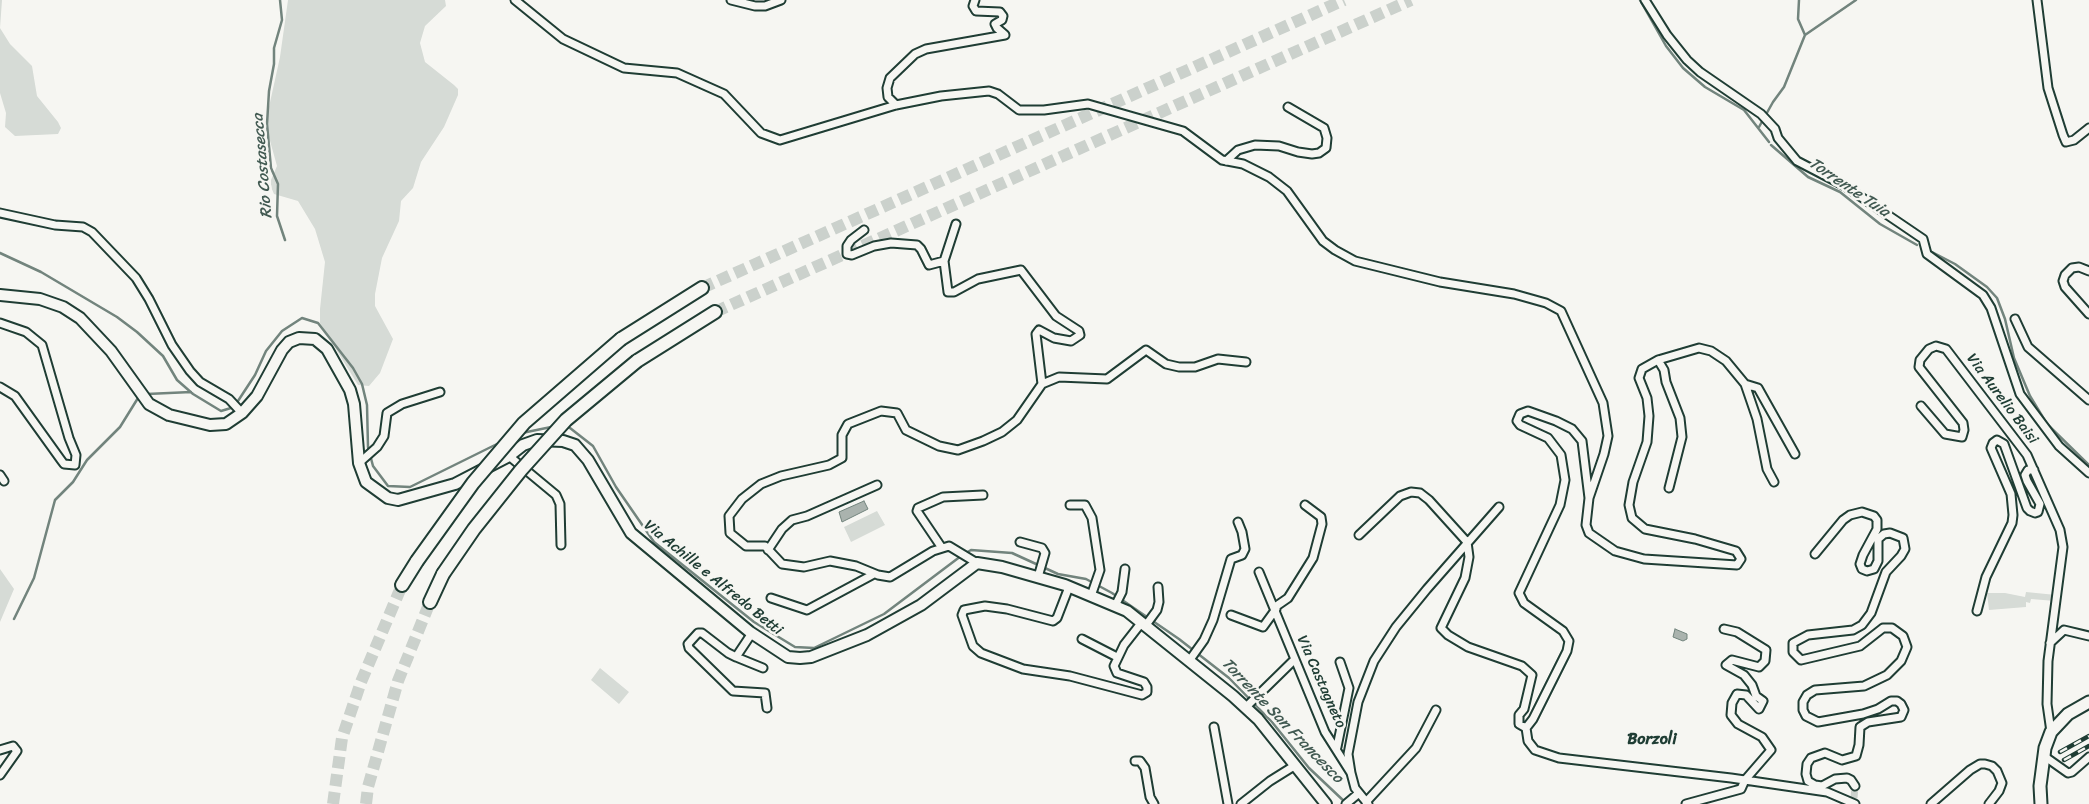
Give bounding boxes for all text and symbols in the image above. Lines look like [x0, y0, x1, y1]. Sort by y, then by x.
water label: Rio Costasecca [249, 113, 277, 219]
water label: Torrente Tuia [1805, 154, 1893, 222]
street label: Via Aurelio Baisi [1962, 350, 2042, 448]
street label: Via Achille e Alfredo Betti [640, 517, 786, 639]
street label: Via Castagneto [1293, 633, 1349, 731]
water label: Torrente San Francesco [1217, 654, 1347, 788]
district label: Borzoli [1627, 730, 1677, 750]

